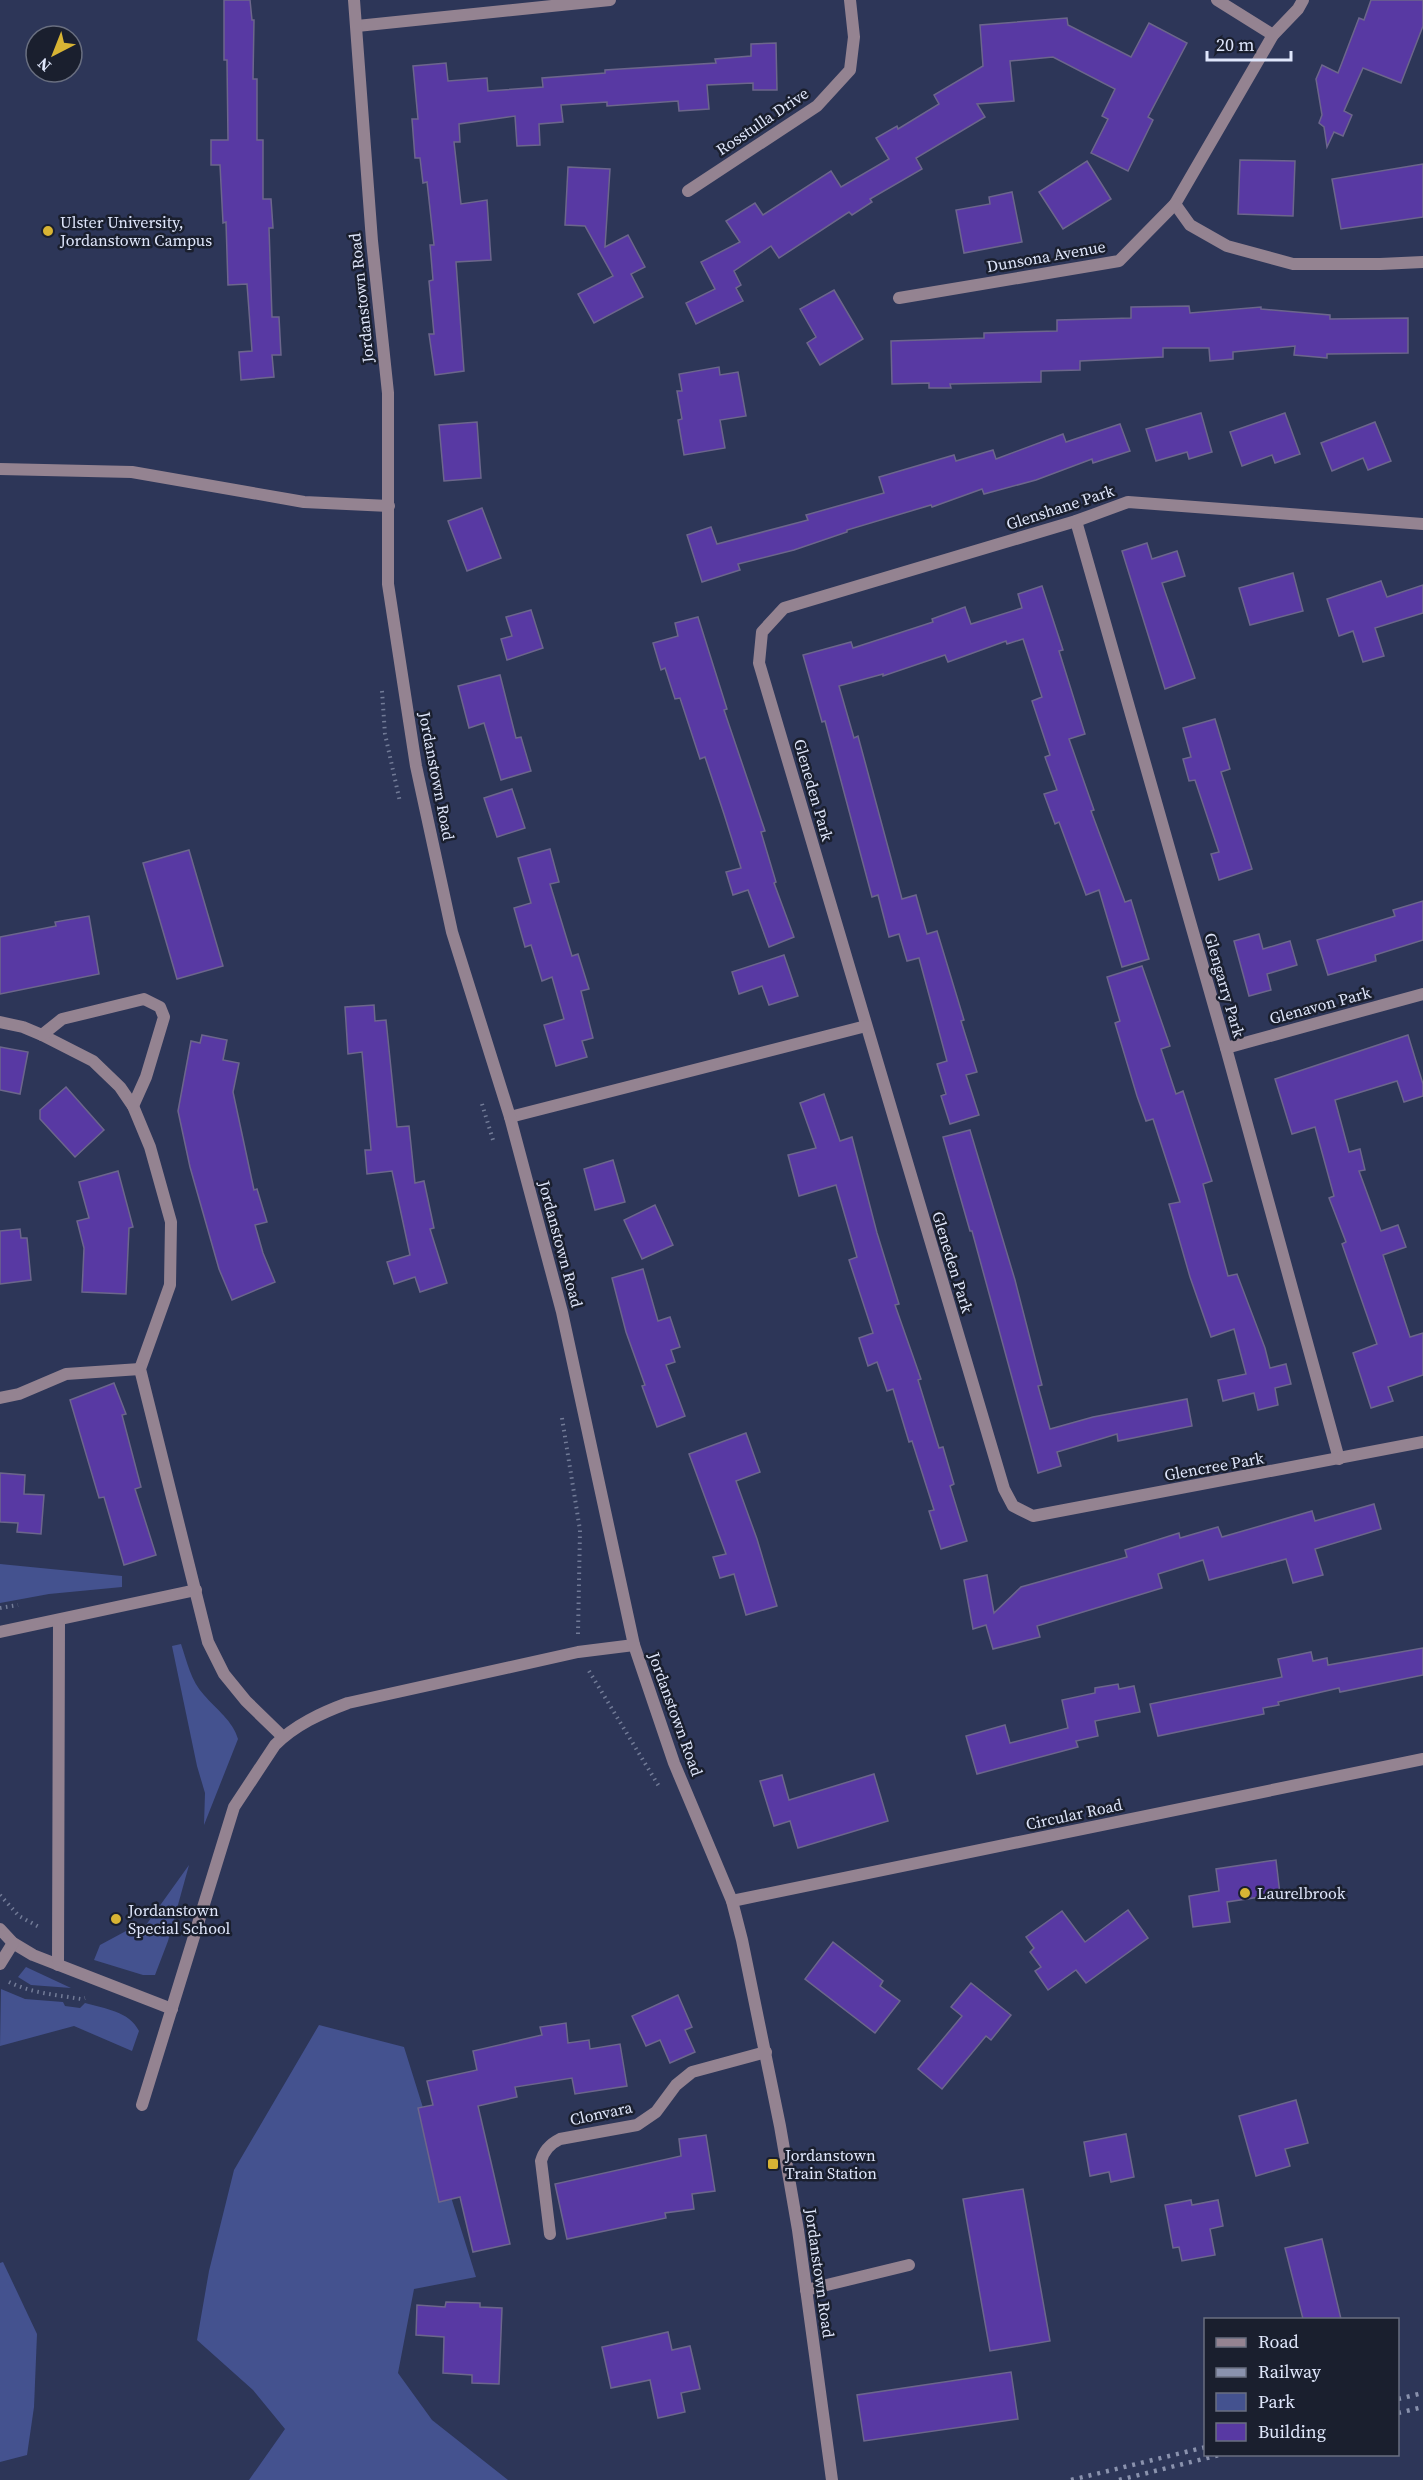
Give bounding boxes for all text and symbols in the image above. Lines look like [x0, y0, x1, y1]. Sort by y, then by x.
north arrow [24, 24, 84, 84]
scale bar [1207, 24, 1291, 62]
text: 20 m [1216, 32, 1254, 57]
text: N [32, 53, 56, 77]
street label: Rosstulla Drive [711, 82, 813, 160]
place label: Ulster University, Jordanstown Campus [59, 211, 212, 251]
marker: Ulster University, Jordanstown Campus [41, 224, 55, 238]
street label: Jordanstown Road [343, 232, 379, 365]
street label: Dunsona Avenue [985, 235, 1107, 277]
street label: Glenshane Park [1003, 479, 1117, 535]
street label: Jordanstown Road [414, 709, 460, 842]
street label: Gleneden Park [789, 736, 839, 844]
street label: Glengarry Park [1200, 930, 1251, 1040]
street label: Glenavon Park [1267, 981, 1373, 1029]
street label: Jordanstown Road [533, 1177, 589, 1310]
street label: Gleneden Park [927, 1208, 979, 1316]
street label: Glencree Park [1162, 1446, 1266, 1486]
street label: Jordanstown Road [643, 1648, 709, 1779]
street label: Circular Road [1024, 1793, 1124, 1835]
place label: Laurelbrook [1257, 1882, 1346, 1904]
marker: Laurelbrook [1238, 1886, 1252, 1900]
place label: Jordanstown Special School [127, 1899, 231, 1939]
marker: Jordanstown Special School [109, 1912, 123, 1926]
street label: Clonvara [568, 2095, 635, 2130]
place label: Jordanstown Train Station [784, 2144, 877, 2184]
marker: Jordanstown Train Station [766, 2157, 780, 2171]
street label: Jordanstown Road [800, 2206, 840, 2339]
legend [1204, 2318, 1399, 2456]
text: Road [1258, 2329, 1299, 2354]
text: Railway [1258, 2359, 1322, 2384]
text: Park [1258, 2389, 1295, 2414]
text: Building [1258, 2419, 1326, 2444]

